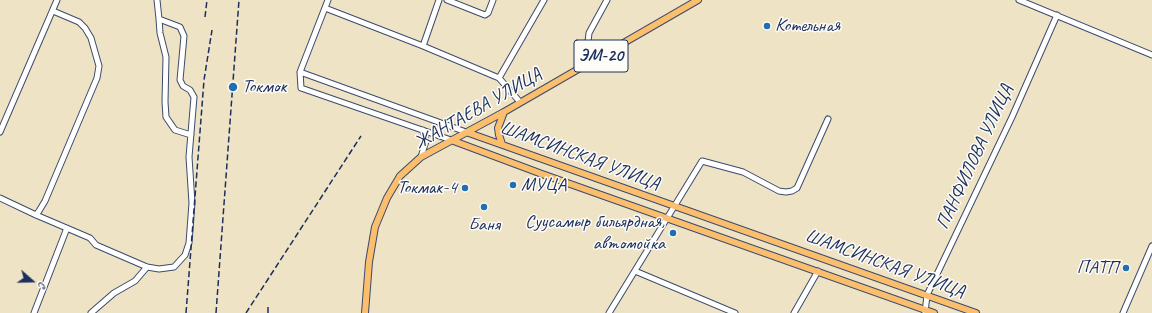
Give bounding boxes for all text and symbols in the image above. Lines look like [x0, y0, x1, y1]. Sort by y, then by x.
place label: Котельная [775, 15, 840, 37]
marker: Котельная [762, 21, 772, 31]
road number: ЭМ-20 [574, 40, 628, 72]
street label: ЖАНТАЕВА УЛИЦА [410, 63, 546, 155]
place label: Токмок [242, 76, 286, 98]
marker: Токмок [227, 81, 239, 93]
street label: ПАНФИЛОВА УЛИЦА [932, 81, 1018, 233]
street label: ШАМСИНСКАЯ УЛИЦА [497, 117, 663, 195]
place label: МУЦА [521, 174, 566, 196]
place label: Токмак-4 [397, 177, 457, 199]
marker: МУЦА [508, 180, 518, 190]
marker: Токмак-4 [460, 183, 470, 193]
marker: Баня [479, 202, 489, 212]
place label: Суусамыр бильярдная, автомойка [525, 211, 665, 255]
place label: Баня [468, 214, 500, 236]
street label: ШАМСИНСКАЯ УЛИЦА [802, 225, 968, 303]
marker: Суусамыр бильярдная, автомойка [668, 228, 678, 238]
place label: ПАТП [1077, 257, 1118, 279]
north arrow [12, 261, 52, 301]
marker: ПАТП [1121, 263, 1131, 273]
text: С [36, 280, 51, 290]

